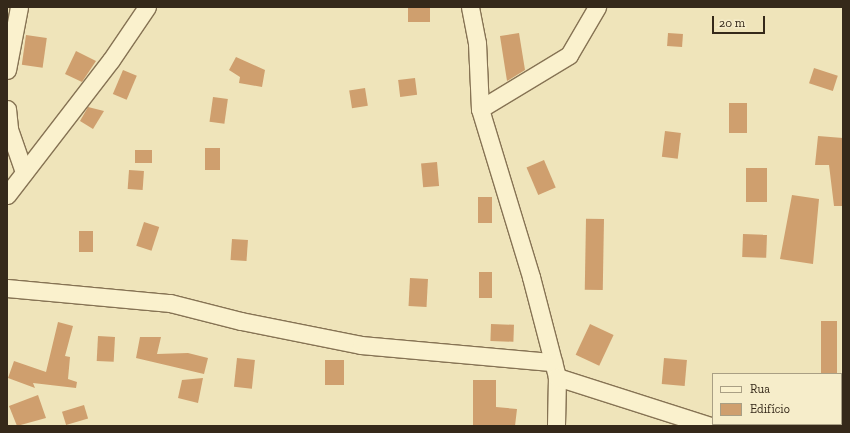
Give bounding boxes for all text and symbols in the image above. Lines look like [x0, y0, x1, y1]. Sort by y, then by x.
scale bar [714, 8, 767, 34]
text: 20 m [719, 16, 745, 30]
legend [712, 373, 842, 425]
text: Rua [750, 382, 770, 396]
text: Edifício [750, 402, 790, 416]

